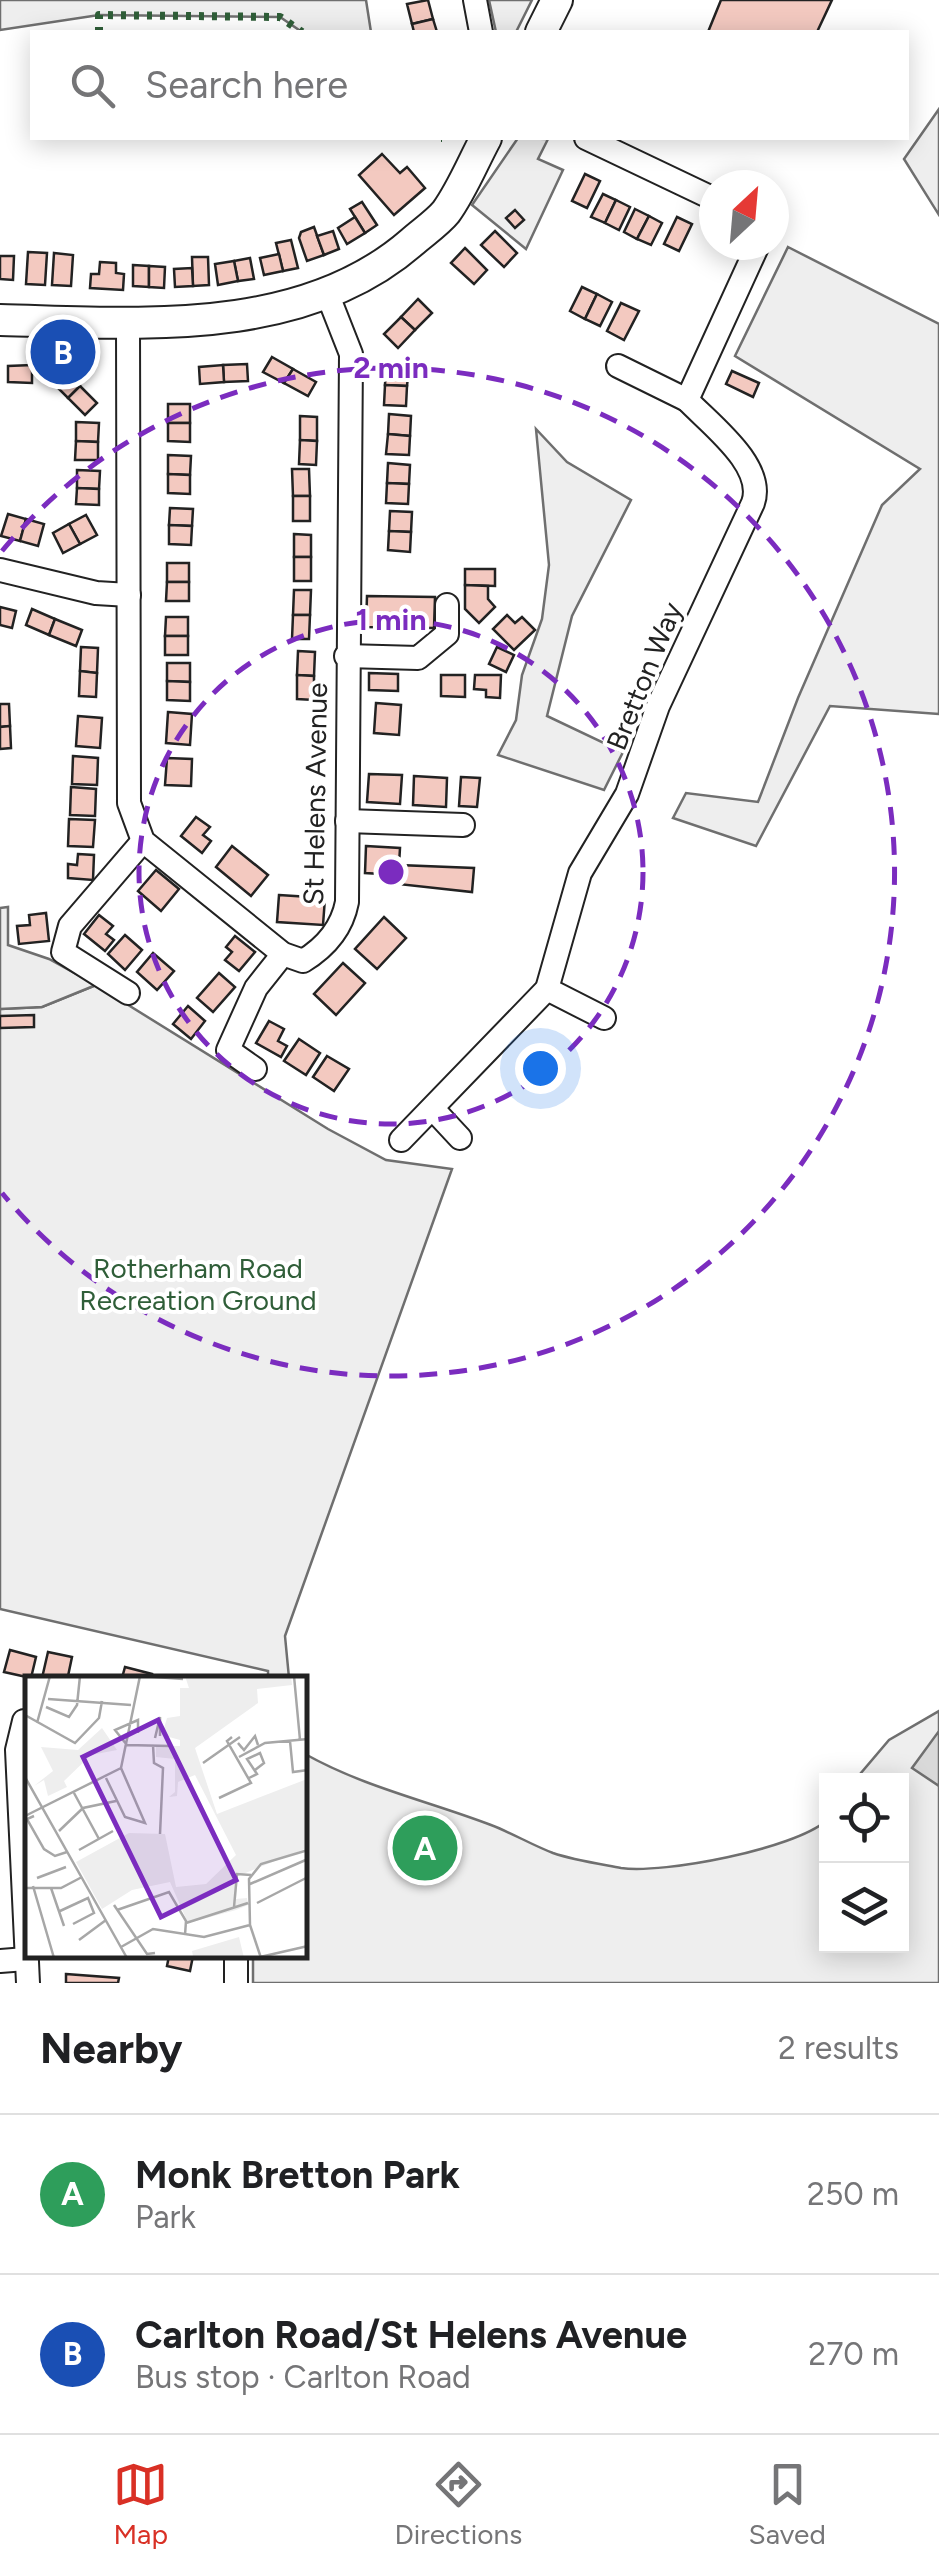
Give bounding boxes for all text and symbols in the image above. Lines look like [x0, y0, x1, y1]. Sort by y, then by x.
search box [30, 30, 909, 140]
icon: search [65, 58, 120, 113]
text: Search here [145, 62, 348, 108]
north arrow [699, 170, 789, 260]
pin: B [30, 314, 96, 390]
text: 2 min [353, 349, 429, 386]
street label: Bretton Way [599, 597, 689, 755]
text: 1 min [356, 601, 426, 638]
street label: St Helens Avenue [296, 682, 334, 906]
centre of rings [373, 854, 409, 890]
your location [515, 1043, 566, 1094]
park label: Rotherham Road Recreation Ground [79, 1251, 317, 1317]
inset map [25, 1676, 308, 1958]
map controls [819, 1773, 909, 1953]
button: locate [819, 1773, 909, 1863]
pin: A [392, 1810, 458, 1886]
button: layers [819, 1863, 909, 1953]
text: Nearby [40, 2023, 182, 2074]
text: 2 results [778, 2029, 899, 2067]
text: Monk Bretton Park [135, 2152, 460, 2198]
text: A [61, 2175, 84, 2213]
text: 250 m [807, 2175, 899, 2213]
text: Park [135, 2198, 196, 2236]
text: Carlton Road/St Helens Avenue [135, 2312, 687, 2358]
text: B [63, 2335, 82, 2373]
text: 270 m [808, 2335, 899, 2373]
text: Bus stop · Carlton Road [135, 2358, 471, 2396]
tab: Map [113, 2457, 168, 2551]
tab: Directions [395, 2457, 522, 2551]
tab: Saved [749, 2457, 826, 2551]

